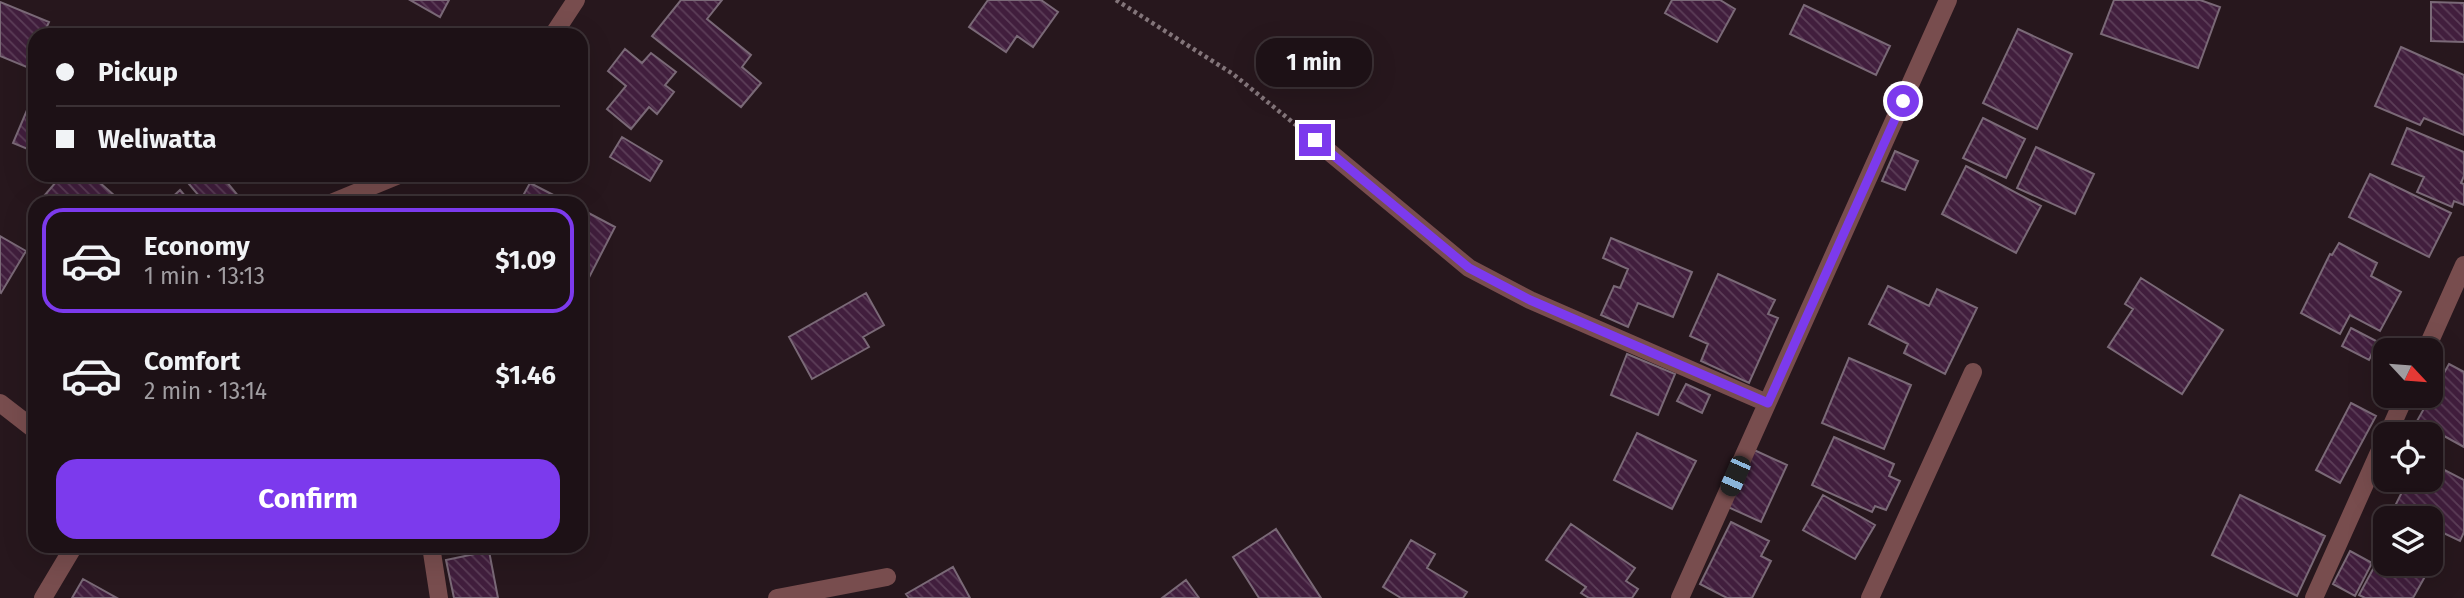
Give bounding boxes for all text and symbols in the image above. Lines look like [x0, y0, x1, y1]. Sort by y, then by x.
callout: 1 min [1257, 38, 1373, 88]
text: 1 min [1286, 48, 1342, 76]
text: Pickup [98, 57, 178, 88]
route start [1887, 85, 1919, 117]
text: Weliwatta [98, 124, 217, 155]
route end [1299, 124, 1331, 156]
icon: car [60, 229, 123, 292]
text: Economy [144, 231, 250, 262]
text: $1.09 [495, 245, 556, 276]
text: 1 min · 13:13 [144, 262, 265, 290]
north arrow [2373, 338, 2443, 408]
map controls [2373, 338, 2443, 576]
icon: car [60, 344, 123, 407]
text: Comfort [144, 346, 240, 377]
text: $1.46 [496, 360, 556, 391]
text: 2 min · 13:14 [144, 377, 267, 405]
button: locate [2373, 422, 2443, 492]
car [1717, 453, 1754, 499]
button: Confirm [56, 459, 560, 539]
button: layers [2373, 506, 2443, 576]

